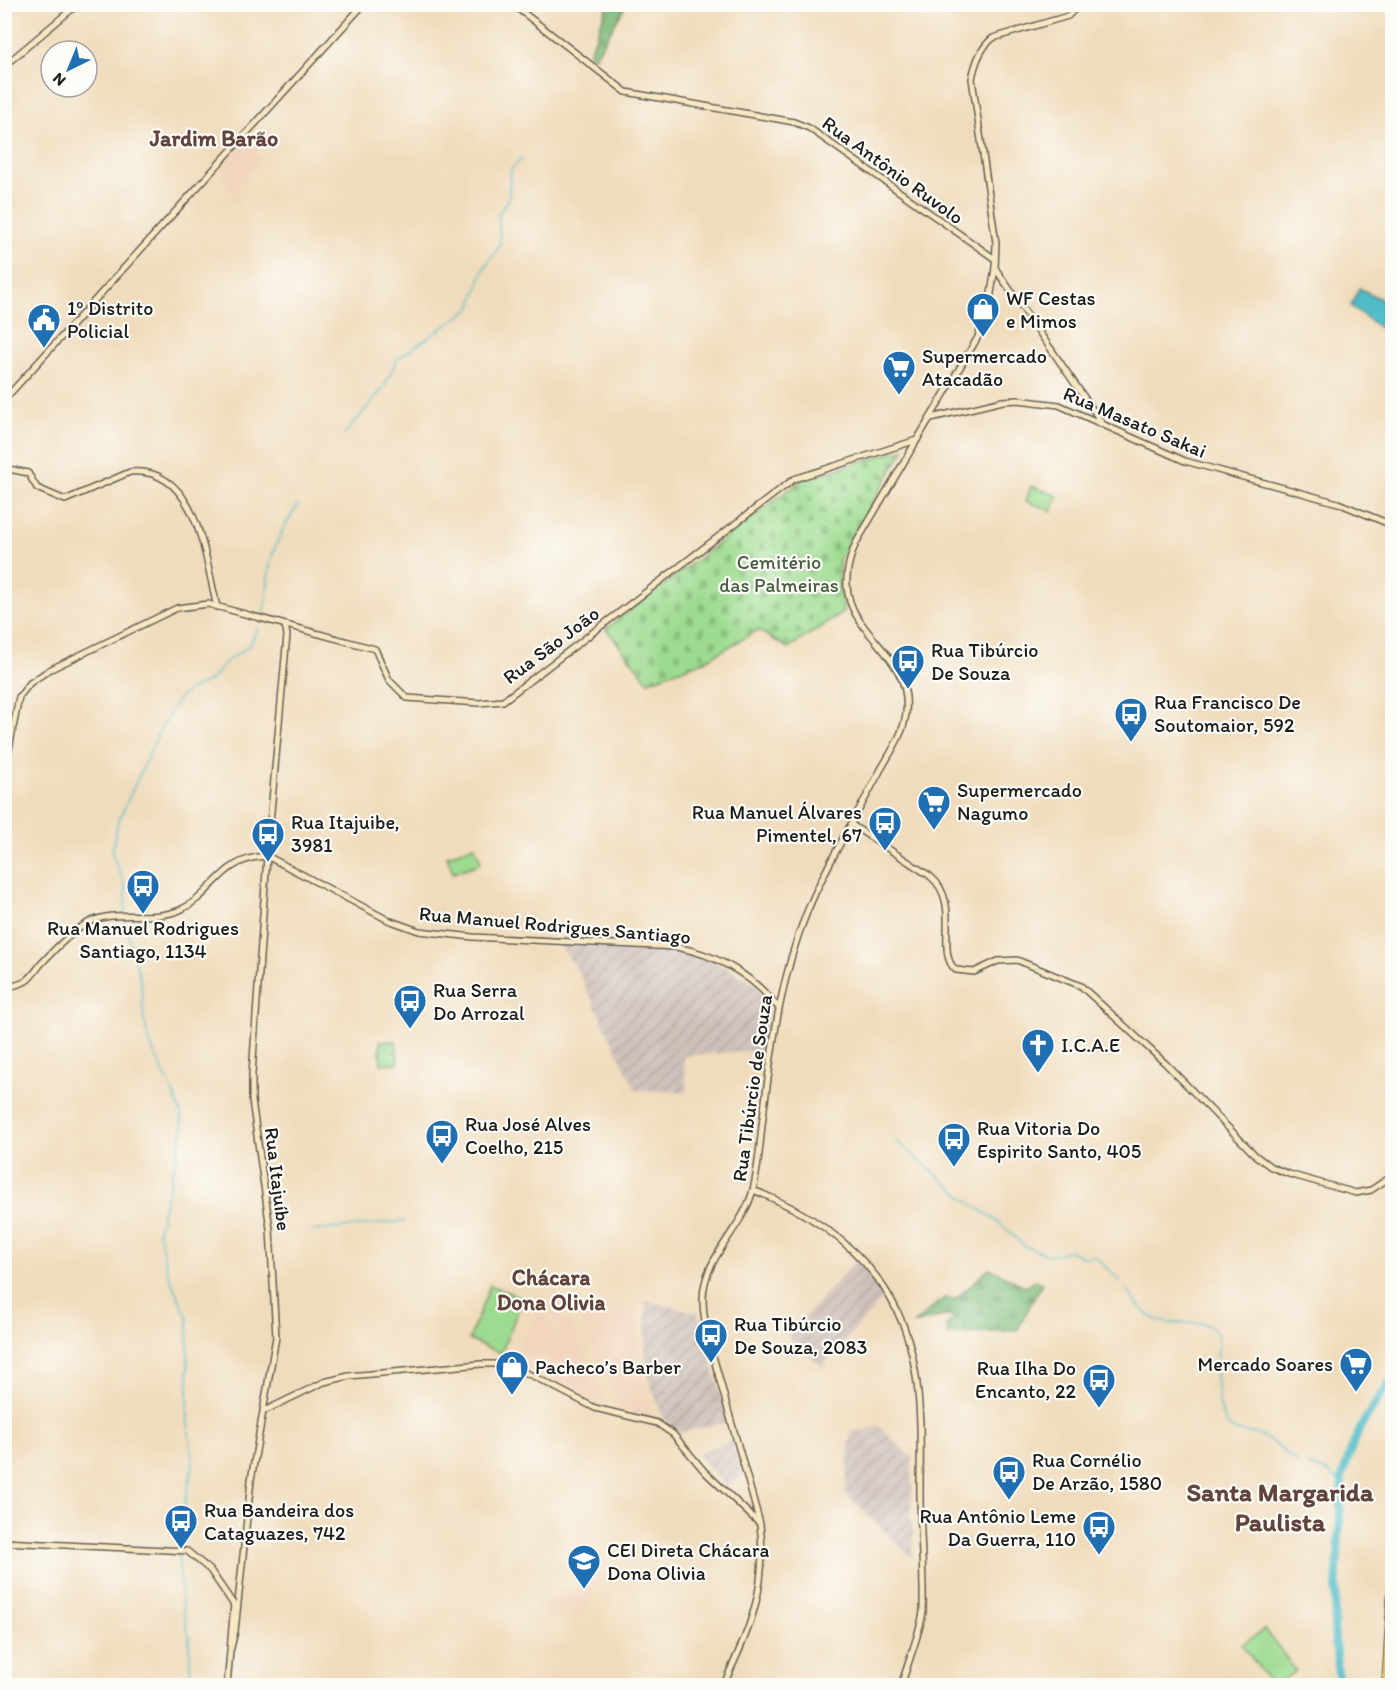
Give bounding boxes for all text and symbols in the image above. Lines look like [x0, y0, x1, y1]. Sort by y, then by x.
north arrow [39, 39, 99, 99]
text: N [49, 69, 70, 90]
street label: Rua Antônio Ruvolo [818, 111, 968, 229]
district label: Jardim Barão [149, 125, 278, 152]
place label: WF Cestas e Mimos [1006, 286, 1096, 333]
shop icon: WF Cestas e Mimos [965, 291, 1001, 338]
place label: 1º Distrito Policial [67, 296, 153, 343]
public building icon: 1º Distrito Policial [26, 302, 62, 349]
place label: Supermercado Atacadão [922, 344, 1047, 391]
supermarket icon: Supermercado Atacadão [881, 349, 917, 396]
street label: Rua Masato Sakai [1060, 381, 1210, 463]
park label: Cemitério das Palmeiras [719, 550, 839, 597]
street label: Rua São João [498, 601, 604, 689]
place label: Rua Tibúrcio De Souza [931, 638, 1038, 685]
bus stop icon: Rua Tibúrcio De Souza [890, 643, 926, 690]
place label: Rua Francisco De Soutomaior, 592 [1154, 690, 1301, 737]
bus stop icon: Rua Francisco De Soutomaior, 592 [1113, 696, 1149, 743]
place label: Supermercado Nagumo [957, 778, 1082, 825]
supermarket icon: Supermercado Nagumo [916, 784, 952, 831]
place label: Rua Manuel Álvares Pimentel, 67 [692, 800, 862, 847]
bus stop icon: Rua Manuel Álvares Pimentel, 67 [867, 805, 903, 852]
place label: Rua Itajuibe, 3981 [291, 810, 400, 857]
bus stop icon: Rua Itajuibe, 3981 [250, 816, 286, 863]
bus stop icon: Rua Manuel Rodrigues Santiago, 1134 [125, 868, 161, 915]
street label: Rua Manuel Rodrigues Santiago [418, 901, 692, 949]
place label: Rua Manuel Rodrigues Santiago, 1134 [47, 916, 239, 963]
place label: Rua Serra Do Arrozal [433, 978, 525, 1025]
bus stop icon: Rua Serra Do Arrozal [392, 983, 428, 1030]
street label: Rua Tibúrcio de Souza [727, 992, 777, 1183]
church icon: I.C.A.E [1020, 1027, 1056, 1074]
place label: I.C.A.E [1061, 1033, 1120, 1057]
place label: Rua José Alves Coelho, 215 [465, 1112, 591, 1159]
place label: Rua Vitoria Do Espirito Santo, 405 [977, 1116, 1141, 1163]
bus stop icon: Rua José Alves Coelho, 215 [424, 1118, 460, 1165]
bus stop icon: Rua Vitoria Do Espirito Santo, 405 [936, 1121, 972, 1168]
street label: Rua Itajuíbe [260, 1126, 296, 1232]
district label: Chácara Dona Olivia [497, 1264, 605, 1316]
place label: Rua Tibúrcio De Souza, 2083 [734, 1312, 868, 1359]
bus stop icon: Rua Tibúrcio De Souza, 2083 [693, 1317, 729, 1364]
supermarket icon: Mercado Soares [1338, 1346, 1374, 1393]
shop icon: Pacheco’s Barber [494, 1349, 530, 1396]
place label: Mercado Soares [1198, 1352, 1333, 1376]
place label: Pacheco’s Barber [535, 1355, 681, 1379]
place label: Rua Ilha Do Encanto, 22 [975, 1356, 1076, 1403]
bus stop icon: Rua Ilha Do Encanto, 22 [1081, 1362, 1117, 1409]
place label: Rua Cornélio De Arzão, 1580 [1032, 1448, 1162, 1495]
bus stop icon: Rua Cornélio De Arzão, 1580 [991, 1454, 1027, 1501]
district label: Santa Margarida Paulista [1187, 1476, 1374, 1538]
place label: Rua Bandeira dos Cataguazes, 742 [204, 1498, 354, 1545]
bus stop icon: Rua Bandeira dos Cataguazes, 742 [163, 1503, 199, 1550]
place label: Rua Antônio Leme Da Guerra, 110 [919, 1504, 1076, 1551]
bus stop icon: Rua Antônio Leme Da Guerra, 110 [1081, 1509, 1117, 1556]
place label: CEI Direta Chácara Dona Olivia [607, 1538, 769, 1585]
school or university icon: CEI Direta Chácara Dona Olivia [566, 1543, 602, 1590]

